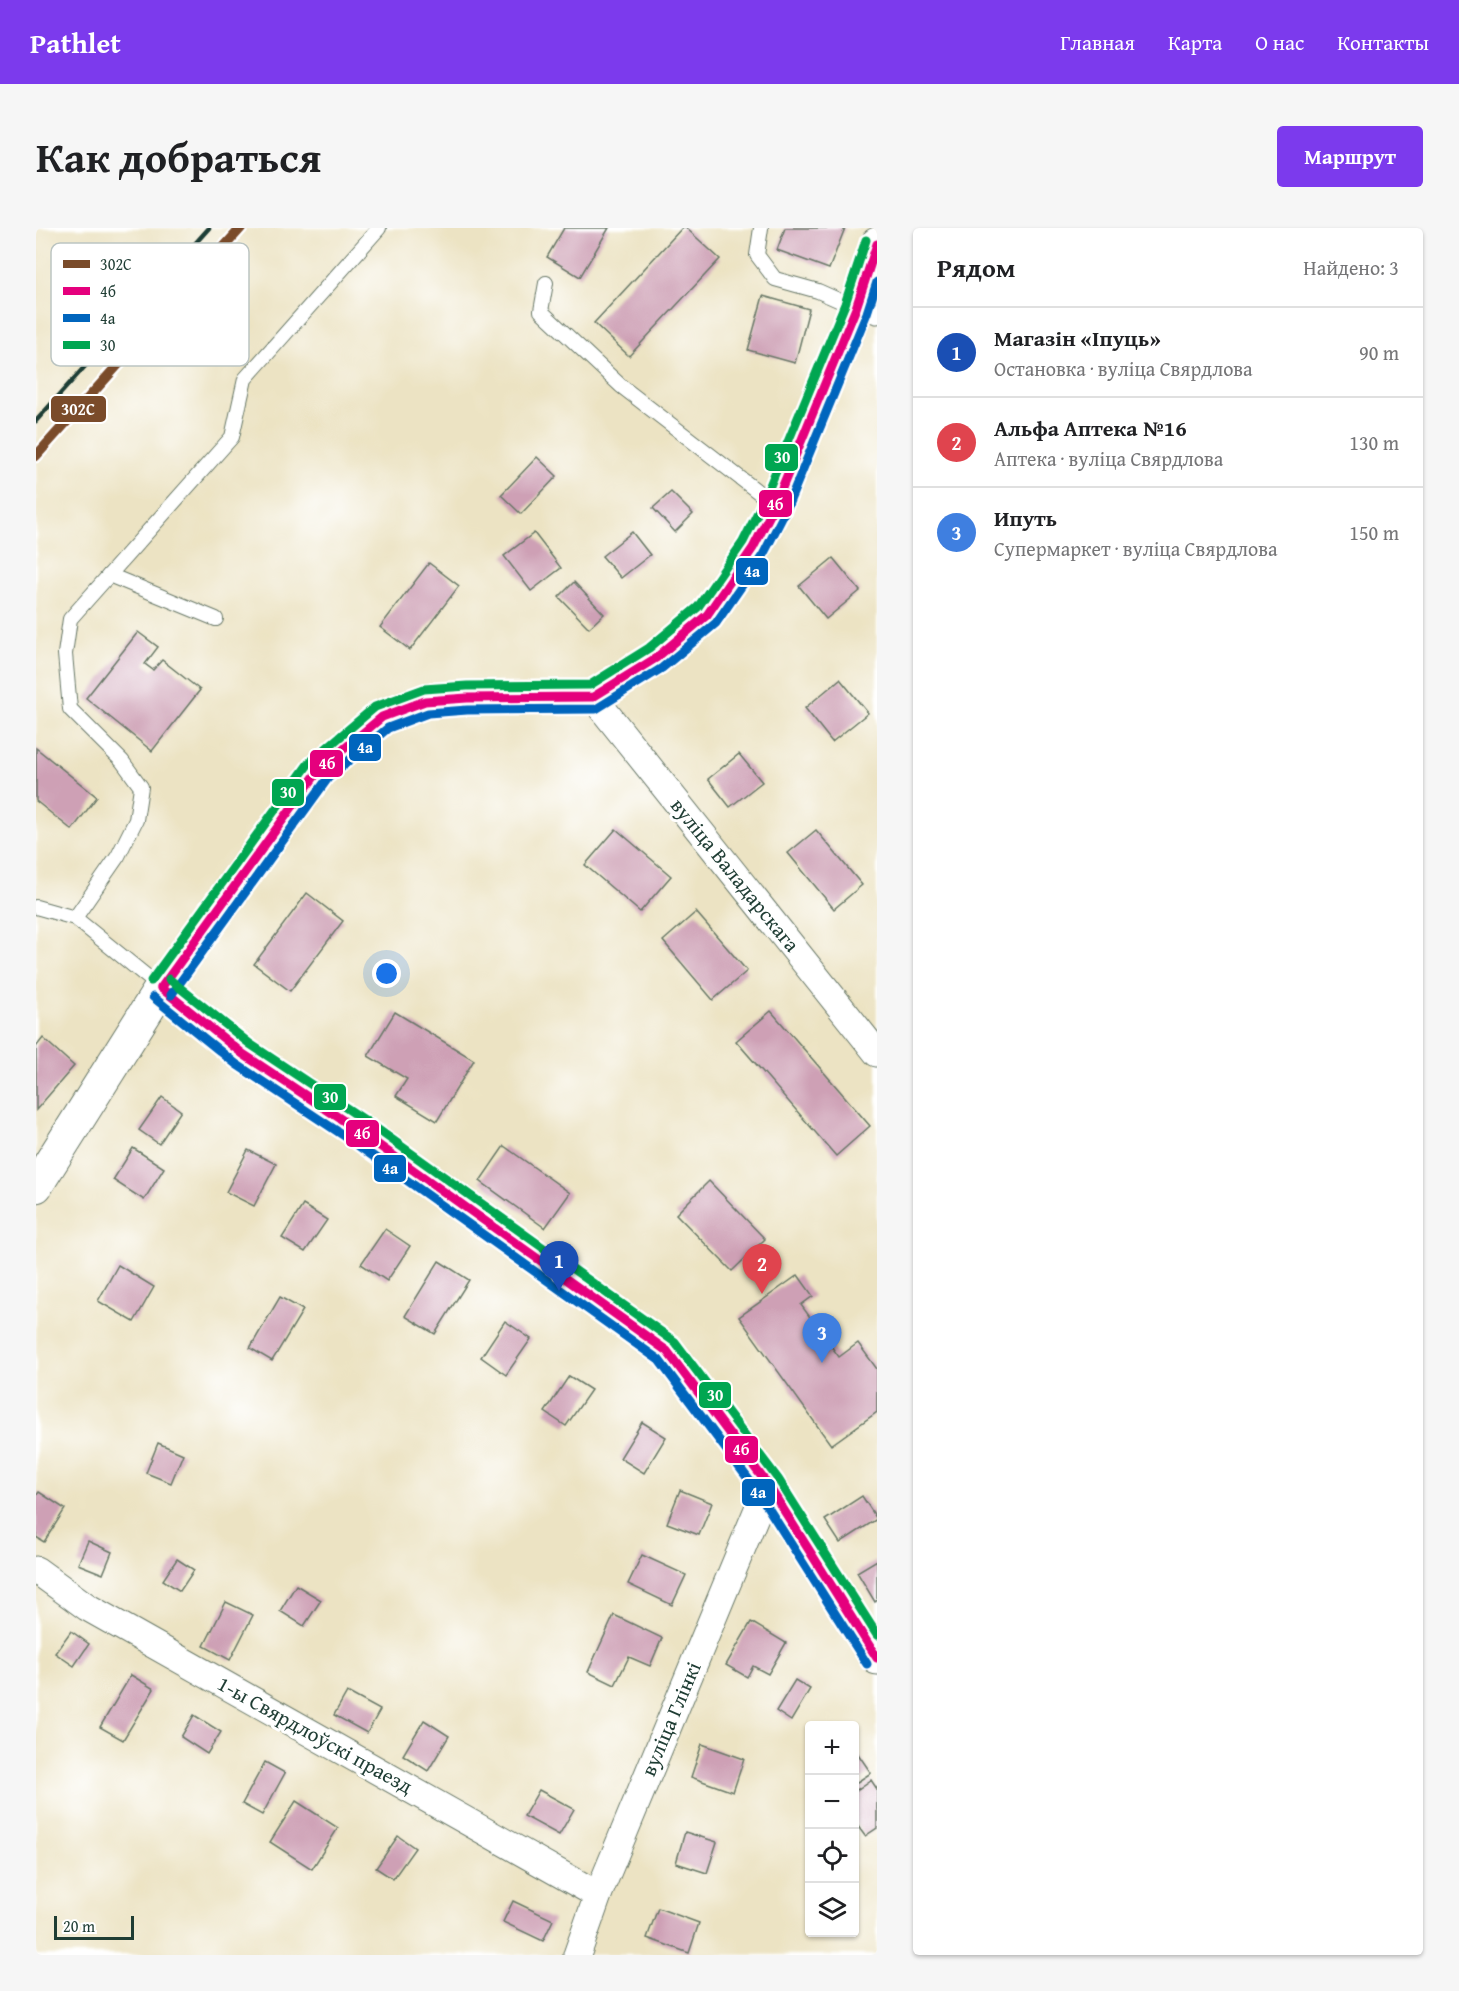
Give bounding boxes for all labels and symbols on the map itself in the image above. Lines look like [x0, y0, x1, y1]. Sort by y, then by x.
legend [51, 243, 249, 366]
text: 302С [100, 252, 132, 276]
text: 4б [100, 279, 116, 303]
text: 4а [100, 306, 116, 330]
text: 30 [100, 333, 116, 357]
line badge: 302С [50, 395, 107, 423]
text: 302С [61, 397, 95, 421]
line badge: 30 [764, 443, 799, 472]
text: 30 [774, 445, 790, 469]
line badge: 4б [758, 489, 793, 518]
text: 4б [767, 492, 784, 516]
line badge: 4а [735, 557, 769, 586]
text: 4а [744, 559, 761, 583]
line badge: 4а [348, 733, 382, 762]
text: 4а [357, 735, 374, 759]
line badge: 4б [309, 749, 344, 778]
text: 4б [319, 751, 336, 775]
line badge: 30 [271, 778, 305, 807]
text: 30 [280, 780, 296, 804]
street label: вуліца Валадарскага [663, 791, 807, 958]
your location [372, 959, 401, 988]
line badge: 30 [313, 1083, 347, 1111]
text: 30 [322, 1085, 338, 1109]
line badge: 4б [345, 1119, 380, 1148]
text: 4б [354, 1121, 371, 1145]
line badge: 4а [373, 1154, 407, 1183]
text: 4а [382, 1156, 399, 1180]
pin: 1 [540, 1242, 578, 1291]
pin: 2 [742, 1244, 782, 1294]
pin: 3 [802, 1314, 842, 1363]
line badge: 30 [698, 1381, 732, 1409]
text: 30 [707, 1383, 723, 1407]
line badge: 4б [724, 1435, 759, 1464]
text: 4б [733, 1437, 750, 1461]
line badge: 4а [741, 1478, 776, 1507]
text: 4а [750, 1480, 767, 1504]
street label: вуліца Глінкі [633, 1657, 709, 1781]
street label: 1-ы Свярдлоўскі праезд [212, 1668, 419, 1801]
scale bar [54, 1913, 134, 1940]

